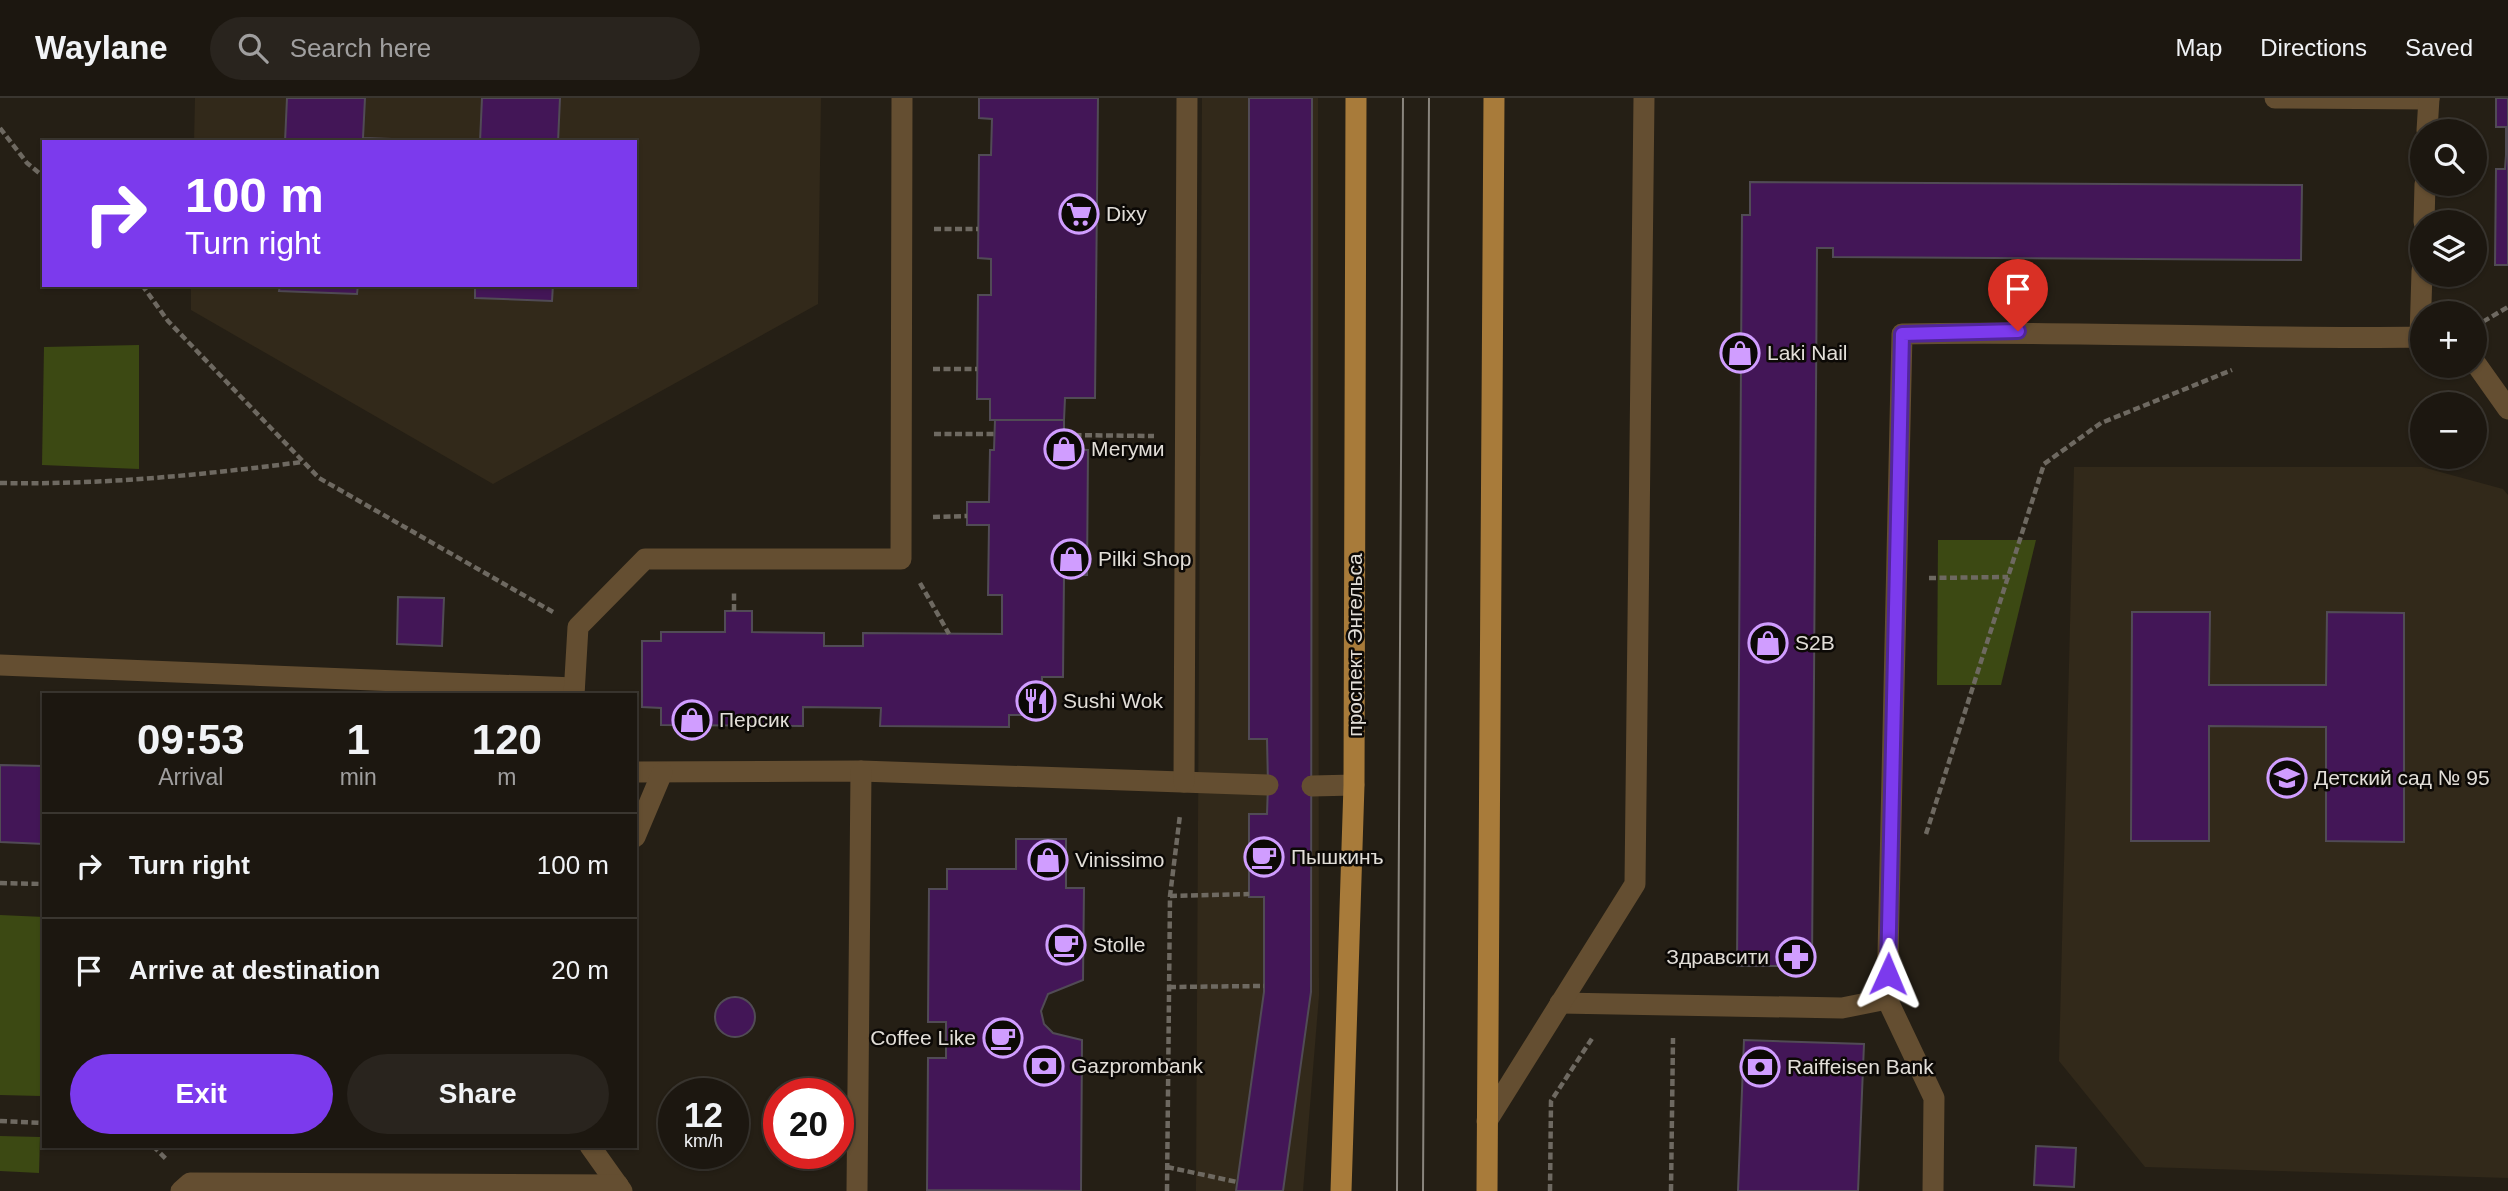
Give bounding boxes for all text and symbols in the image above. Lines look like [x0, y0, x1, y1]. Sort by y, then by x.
search box [210, 17, 700, 80]
text: Waylane [35, 29, 168, 66]
icon: search [234, 29, 272, 67]
text: Search here [290, 33, 431, 63]
text: Map [2176, 34, 2222, 61]
text: Directions [2260, 34, 2367, 61]
text: Saved [2405, 34, 2473, 61]
map controls [2410, 119, 2487, 469]
button: search [2410, 119, 2487, 196]
icon: right [70, 168, 161, 259]
text: 100 m [185, 168, 324, 222]
supermarket icon: Dixy [1058, 193, 1100, 235]
place label: Dixy [1106, 202, 1147, 225]
button: layers [2410, 210, 2487, 287]
text: Turn right [185, 225, 321, 261]
pin [1988, 259, 2048, 331]
icon: arrive [1999, 270, 2037, 308]
button: + [2410, 301, 2487, 378]
shop icon: Laki Nail [1719, 332, 1761, 374]
place label: Laki Nail [1767, 341, 1848, 364]
button: − [2410, 392, 2487, 469]
shop icon: Мегуми [1043, 428, 1085, 470]
place label: Мегуми [1091, 437, 1165, 460]
shop icon: Pilki Shop [1050, 538, 1092, 580]
place label: Pilki Shop [1098, 547, 1191, 570]
street label: проспект Энгельса [1343, 553, 1366, 737]
shop icon: S2B [1747, 622, 1789, 664]
place label: S2B [1795, 631, 1835, 654]
restaurant icon: Sushi Wok [1015, 680, 1057, 722]
place label: Sushi Wok [1063, 689, 1163, 712]
shop icon: Персик [671, 699, 713, 741]
place label: Персик [719, 708, 790, 731]
text: 09:53 [137, 716, 245, 763]
text: 1 [346, 716, 370, 763]
text: 120 [472, 716, 542, 763]
school or university icon: Детский сад № 95 [2266, 757, 2308, 799]
text: Arrival [158, 764, 223, 790]
text: min [340, 764, 377, 790]
text: m [497, 764, 516, 790]
place label: Детский сад № 95 [2314, 766, 2490, 789]
cafe icon: Пышкинъ [1243, 836, 1285, 878]
shop icon: Vinissimo [1027, 839, 1069, 881]
place label: Пышкинъ [1291, 845, 1384, 868]
icon: right [70, 847, 108, 885]
place label: Vinissimo [1075, 848, 1164, 871]
text: Turn right [129, 850, 250, 880]
text: 100 m [537, 850, 609, 880]
cafe icon: Stolle [1045, 924, 1087, 966]
place label: Stolle [1093, 933, 1146, 956]
pharmacy icon: Здравсити [1775, 936, 1817, 978]
position arrow [1851, 937, 1925, 1011]
place label: Здравсити [1666, 945, 1769, 968]
icon: arrive [70, 952, 108, 990]
text: Arrive at destination [129, 955, 380, 985]
text: 20 m [551, 955, 609, 985]
cafe icon: Coffee Like [982, 1017, 1024, 1059]
place label: Coffee Like [870, 1026, 976, 1049]
bank icon: Gazprombank [1023, 1045, 1065, 1087]
bank icon: Raiffeisen Bank [1739, 1046, 1781, 1088]
button: Exit [70, 1054, 333, 1134]
button: Share [347, 1054, 609, 1134]
place label: Gazprombank [1071, 1054, 1203, 1077]
place label: Raiffeisen Bank [1787, 1055, 1934, 1078]
speed limit sign: 20 [763, 1078, 854, 1169]
text: 12 [684, 1095, 723, 1134]
text: km/h [684, 1131, 723, 1151]

